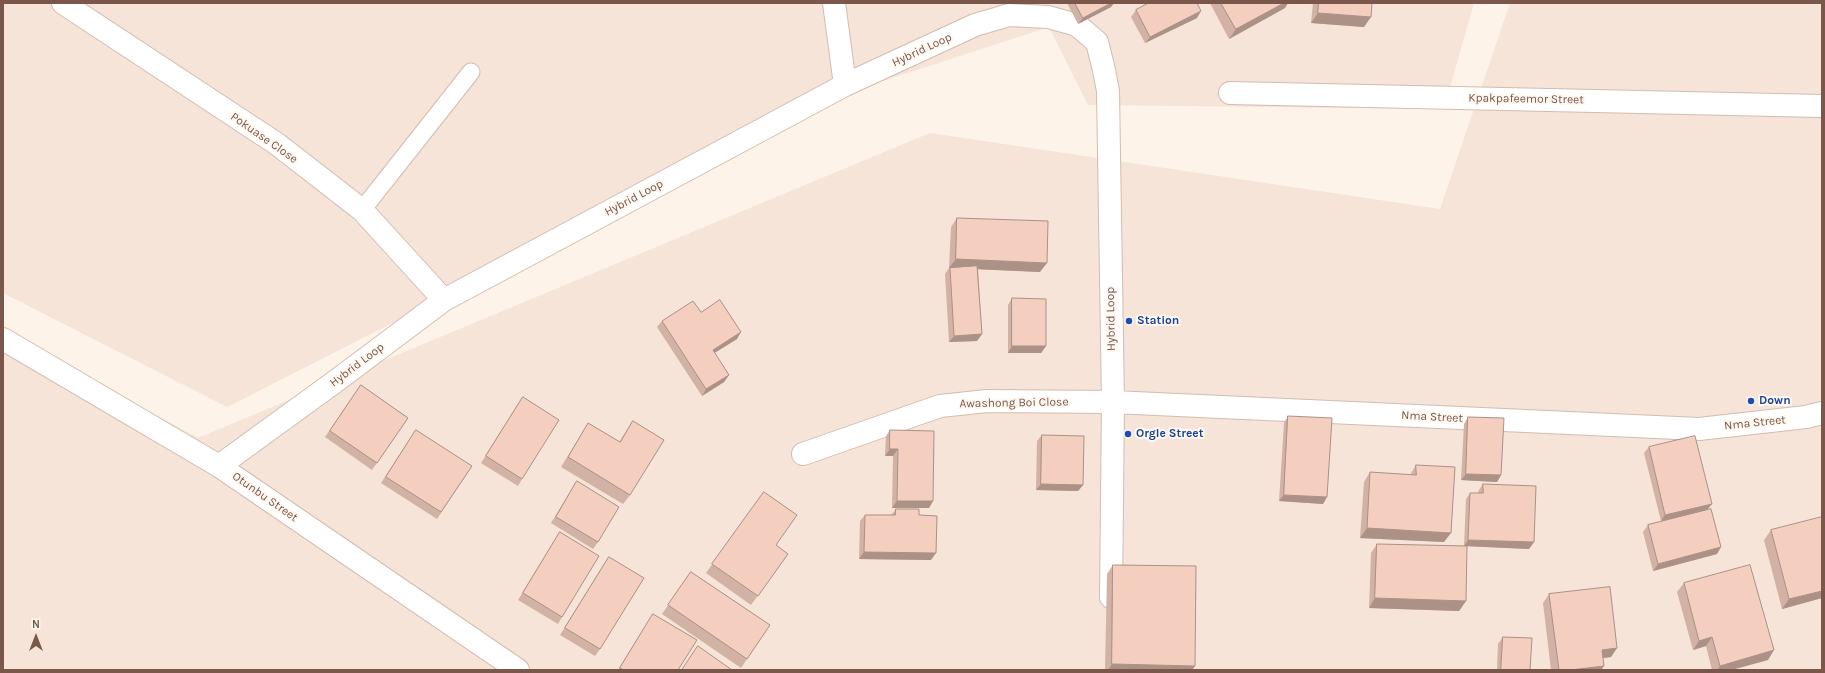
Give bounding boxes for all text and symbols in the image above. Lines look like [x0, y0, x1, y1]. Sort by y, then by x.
street label: Hybrid Loop [890, 30, 954, 70]
street label: Kpakpafeemor Street [1468, 91, 1584, 107]
street label: Pokuase Close [228, 109, 300, 167]
street label: Hybrid Loop [602, 177, 666, 219]
street label: Hybrid Loop [1103, 287, 1119, 351]
place label: Station [1137, 314, 1179, 328]
marker: Station [1124, 316, 1134, 326]
street label: Hybrid Loop [327, 340, 387, 390]
place label: Down [1759, 394, 1791, 408]
street label: Awashong Boi Close [959, 395, 1069, 411]
marker: Down [1746, 396, 1756, 406]
street label: Nma Street [1401, 408, 1463, 426]
street label: Nma Street [1724, 413, 1786, 433]
place label: Orgle Street [1136, 427, 1203, 441]
marker: Orgle Street [1123, 429, 1133, 439]
street label: Otunbu Street [229, 469, 301, 525]
north arrow [16, 617, 56, 657]
text: N [32, 618, 40, 631]

